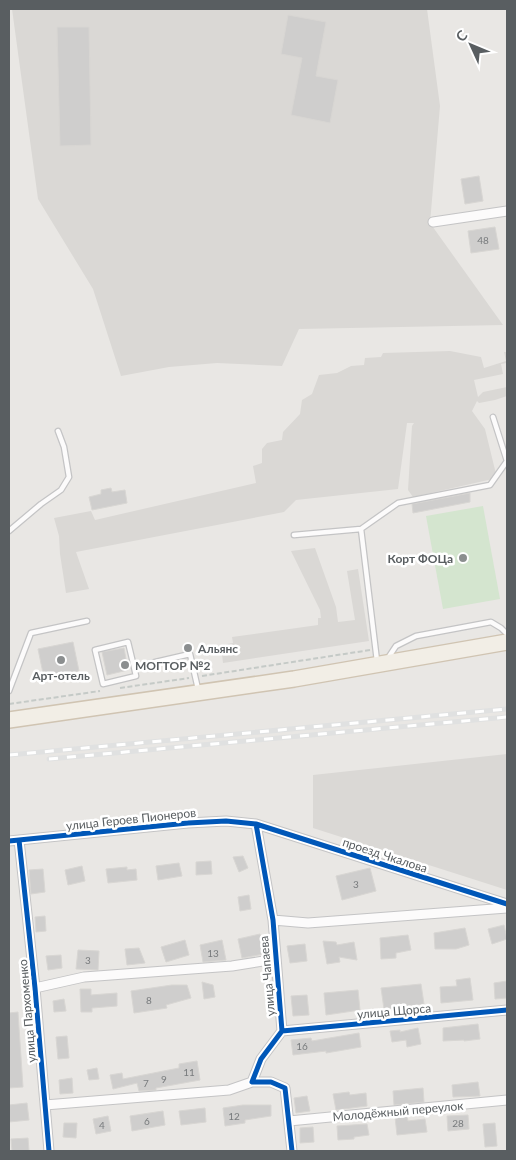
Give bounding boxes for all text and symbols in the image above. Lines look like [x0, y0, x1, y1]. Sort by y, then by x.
north arrow [446, 20, 496, 70]
text: С [452, 26, 471, 45]
house number: 48 [477, 234, 489, 246]
place label: Корт ФОЦа [388, 551, 453, 566]
marker: Корт ФОЦа [457, 552, 469, 564]
place label: Альянс [197, 641, 238, 656]
marker: Альянс [182, 642, 194, 654]
marker: Арт-отель [55, 654, 67, 666]
place label: МОГТОР №2 [135, 658, 211, 673]
marker: МОГТОР №2 [119, 659, 131, 671]
place label: Арт-отель [31, 668, 90, 683]
street label: улица Героев Пионеров [65, 805, 197, 833]
street label: проезд Чкалова [341, 834, 429, 876]
house number: 3 [353, 878, 359, 890]
street label: улица Чапаева [256, 935, 278, 1017]
house number: 13 [207, 947, 219, 959]
house number: 3 [85, 954, 91, 966]
street label: улица Пархоменко [15, 958, 39, 1063]
house number: 8 [146, 994, 152, 1006]
street label: улица Щорса [356, 1000, 432, 1022]
house number: 16 [296, 1040, 308, 1052]
house number: 11 [183, 1066, 195, 1078]
house number: 9 [161, 1073, 167, 1085]
house number: 7 [143, 1077, 149, 1089]
street label: Молодёжный переулок [332, 1098, 465, 1124]
house number: 12 [228, 1110, 240, 1122]
house number: 6 [144, 1115, 150, 1127]
house number: 28 [452, 1117, 464, 1129]
house number: 4 [99, 1119, 105, 1131]

